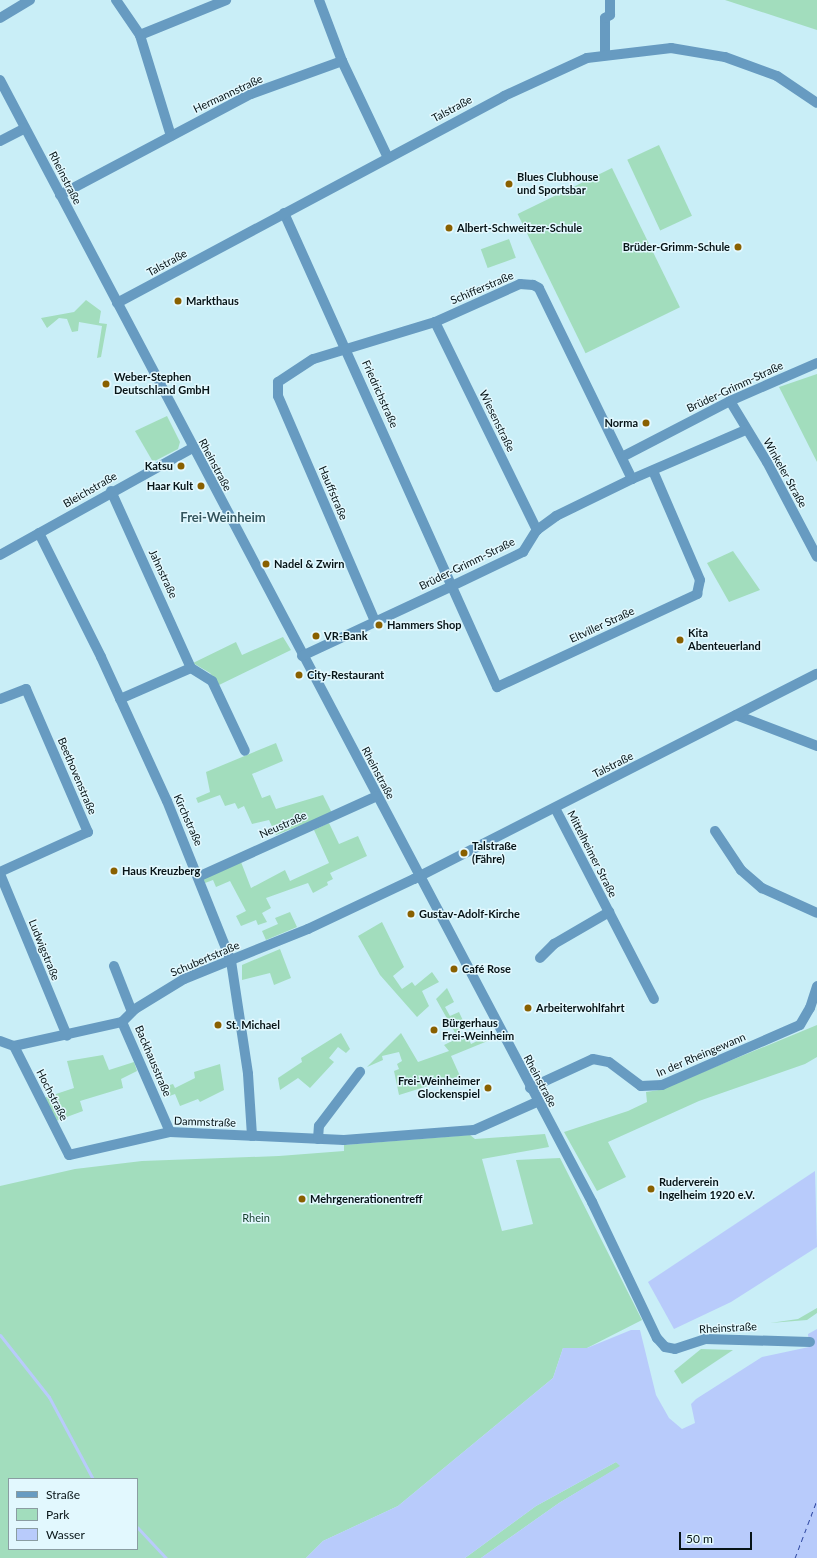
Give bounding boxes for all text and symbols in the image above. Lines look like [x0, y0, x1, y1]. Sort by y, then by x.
street label: Hermannstraße [191, 72, 265, 116]
street label: Talstraße [430, 93, 474, 125]
street label: Rheinstraße [46, 149, 84, 207]
place label: Blues Clubhouse und Sportsbar [517, 171, 598, 197]
marker: Blues Clubhouse und Sportsbar [504, 179, 514, 189]
place label: Albert-Schweitzer-Schule [457, 221, 582, 235]
marker: Albert-Schweitzer-Schule [444, 223, 454, 233]
place label: Brüder-Grimm-Schule [623, 240, 730, 254]
marker: Brüder-Grimm-Schule [733, 242, 743, 252]
street label: Talstraße [145, 247, 189, 279]
street label: Schifferstraße [449, 269, 515, 307]
place label: Markthaus [186, 294, 239, 308]
marker: Markthaus [173, 296, 183, 306]
street label: Friedrichstraße [359, 358, 401, 430]
street label: Brüder-Grimm-Straße [685, 359, 785, 415]
place label: Weber-Stephen Deutschland GmbH [114, 371, 210, 397]
marker: Weber-Stephen Deutschland GmbH [101, 379, 111, 389]
street label: Wiesenstraße [476, 388, 518, 454]
place label: Norma [604, 416, 638, 430]
marker: Norma [641, 418, 651, 428]
street label: Rheinstraße [196, 436, 234, 494]
street label: Winkeler Straße [760, 436, 810, 510]
place label: Katsu [145, 459, 173, 473]
marker: Katsu [176, 461, 186, 471]
street label: Hauffstraße [316, 464, 350, 522]
street label: Bleichstraße [61, 469, 119, 511]
place label: Haar Kult [146, 479, 193, 493]
marker: Haar Kult [196, 481, 206, 491]
district label: Frei-Weinheim [180, 509, 266, 525]
street label: Brüder-Grimm-Straße [417, 535, 517, 593]
street label: Jahnstraße [146, 547, 180, 601]
place label: Nadel & Zwirn [274, 557, 344, 571]
marker: Nadel & Zwirn [261, 559, 271, 569]
street label: Eltviller Straße [567, 604, 637, 646]
place label: Hammers Shop [387, 618, 462, 632]
marker: Hammers Shop [374, 620, 384, 630]
place label: Kita Abenteuerland [688, 627, 761, 653]
place label: VR-Bank [324, 629, 368, 643]
marker: VR-Bank [311, 631, 321, 641]
marker: Kita Abenteuerland [675, 635, 685, 645]
place label: City-Restaurant [307, 668, 384, 682]
marker: City-Restaurant [294, 670, 304, 680]
street label: Beethovenstraße [55, 735, 99, 817]
street label: Rheinstraße [359, 744, 397, 802]
street label: Talstraße [591, 749, 635, 781]
street label: Kirchstraße [171, 792, 205, 848]
street label: Mittelheimer Straße [564, 808, 620, 900]
street label: Neustraße [257, 809, 309, 841]
place label: Talstraße (Fähre) [472, 840, 517, 866]
marker: Talstraße (Fähre) [459, 848, 469, 858]
place label: Haus Kreuzberg [122, 864, 200, 878]
marker: Haus Kreuzberg [109, 866, 119, 876]
place label: Gustav-Adolf-Kirche [419, 907, 520, 921]
marker: Gustav-Adolf-Kirche [406, 909, 416, 919]
street label: Ludwigstraße [26, 917, 62, 983]
street label: Schubertstraße [169, 939, 241, 979]
place label: Café Rose [462, 962, 511, 976]
marker: Café Rose [449, 964, 459, 974]
place label: Arbeiterwohlfahrt [536, 1001, 625, 1015]
marker: Arbeiterwohlfahrt [523, 1003, 533, 1013]
place label: Bürgerhaus Frei-Weinheim [442, 1017, 514, 1043]
place label: St. Michael [226, 1018, 280, 1032]
marker: St. Michael [213, 1020, 223, 1030]
street label: Backhausstraße [132, 1023, 174, 1099]
marker: Bürgerhaus Frei-Weinheim [429, 1025, 439, 1035]
street label: In der Rheingewann [654, 1030, 748, 1080]
street label: Rheinstraße [521, 1052, 559, 1110]
street label: Hochstraße [33, 1067, 71, 1123]
place label: Frei-Weinheimer Glockenspiel [398, 1075, 480, 1101]
marker: Frei-Weinheimer Glockenspiel [483, 1083, 493, 1093]
street label: Dammstraße [174, 1114, 236, 1130]
place label: Ruderverein Ingelheim 1920 e.V. [659, 1176, 755, 1202]
marker: Ruderverein Ingelheim 1920 e.V. [646, 1184, 656, 1194]
place label: Mehrgenerationentreff [310, 1192, 422, 1206]
marker: Mehrgenerationentreff [297, 1194, 307, 1204]
park label: Rhein [242, 1211, 270, 1225]
street label: Rheinstraße [699, 1320, 757, 1336]
legend [8, 1478, 138, 1550]
text: Straße [46, 1487, 80, 1502]
text: Park [46, 1507, 69, 1522]
scale bar [681, 1524, 754, 1550]
text: Wasser [46, 1527, 85, 1542]
text: 50 m [686, 1531, 713, 1546]

